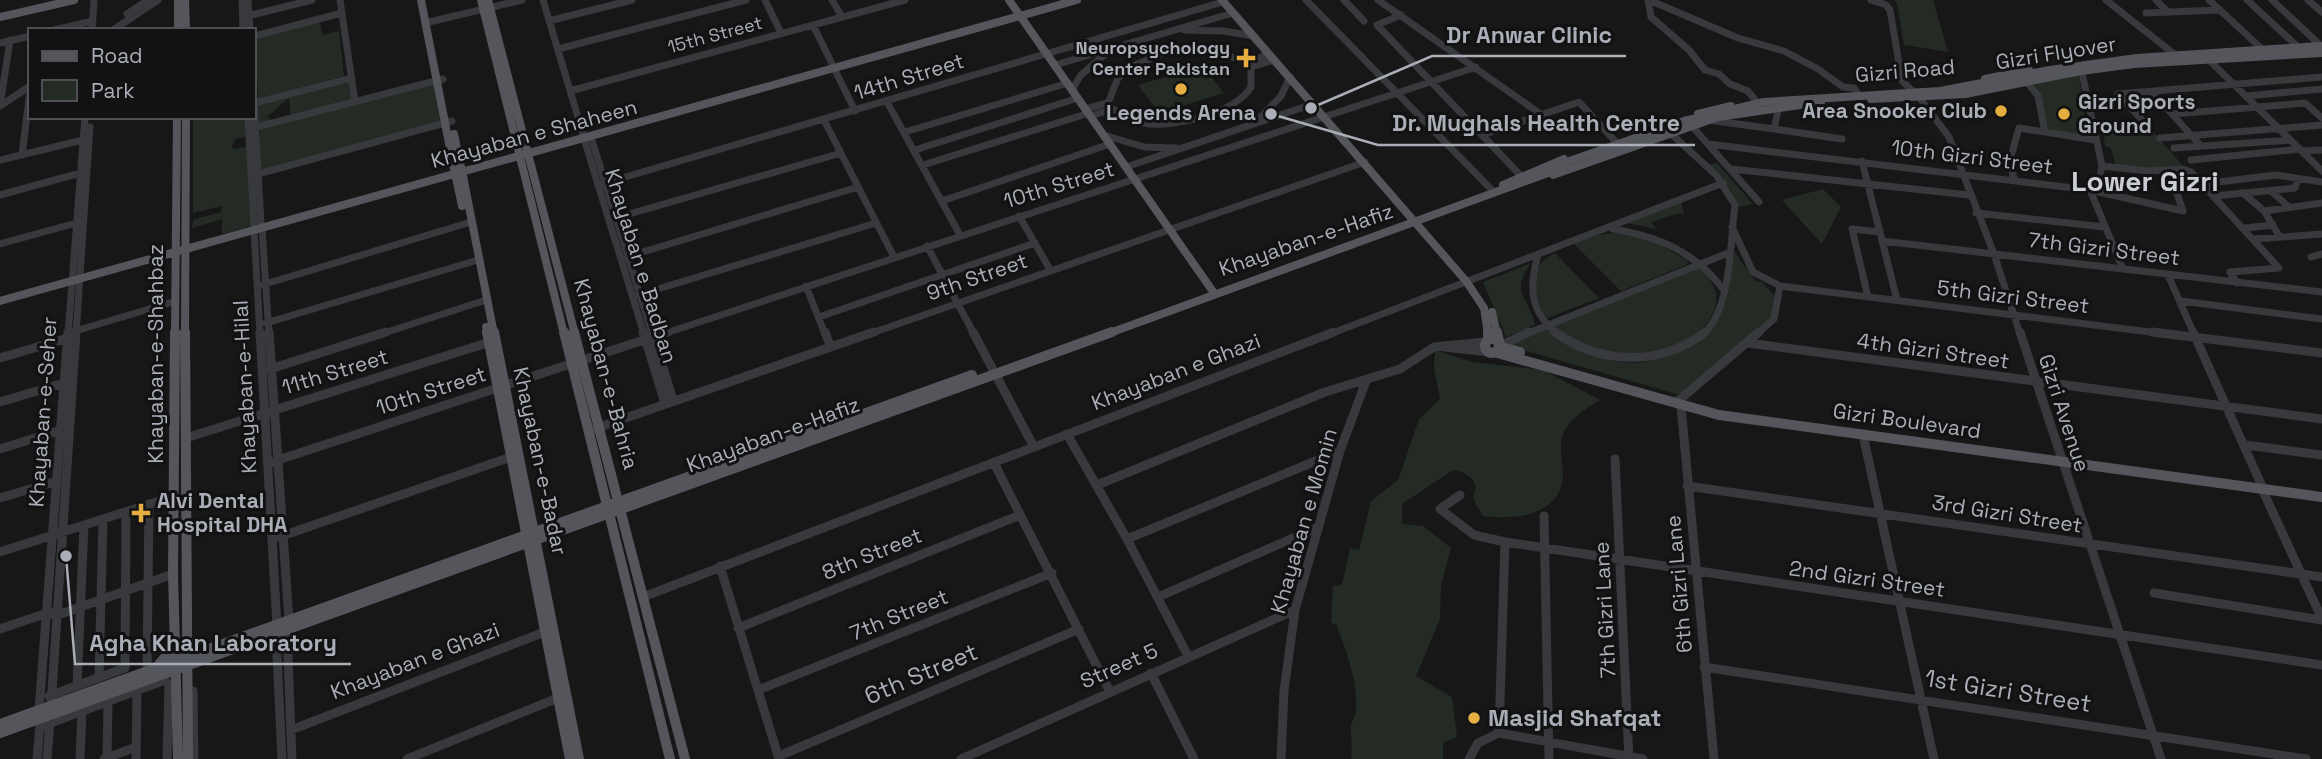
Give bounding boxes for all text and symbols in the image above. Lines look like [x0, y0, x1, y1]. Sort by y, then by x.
street label: 15th Street [665, 11, 765, 58]
callout: Dr Anwar Clinic [1432, 12, 1626, 56]
text: Dr Anwar Clinic [1446, 20, 1612, 50]
legend [28, 28, 256, 119]
street label: Gizri Flyover [1994, 30, 2118, 75]
place label: Neuropsychology Center Pakistan [1076, 36, 1230, 80]
text: Road [91, 42, 143, 69]
street label: 14th Street [850, 47, 967, 106]
marker: Neuropsychology Center Pakistan [1236, 48, 1256, 68]
street label: Gizri Road [1854, 53, 1956, 88]
text: Park [91, 77, 135, 104]
marker: Legends Arena [1173, 81, 1189, 97]
place label: Gizri Sports Ground [2078, 88, 2195, 139]
street label: Khayaban e Shaheen [428, 93, 640, 174]
place label: Area Snooker Club [1802, 97, 1987, 124]
place label: Legends Arena [1106, 99, 1256, 126]
callout: Dr. Mughals Health Centre [1378, 101, 1695, 145]
marker: Area Snooker Club [1993, 103, 2009, 119]
marker: Gizri Sports Ground [2056, 106, 2072, 122]
text: Dr. Mughals Health Centre [1392, 108, 1680, 138]
street label: 10th Gizri Street [1890, 133, 2054, 180]
street label: 10th Street [1000, 155, 1117, 214]
district label: Lower Gizri [2071, 163, 2219, 199]
street label: Khayaban e Badban [599, 165, 684, 366]
street label: Khayaban-e-Hafiz [1215, 197, 1397, 282]
street label: 7th Gizri Street [2027, 226, 2181, 271]
street label: Khayaban-e-Shahbaz [142, 244, 169, 464]
street label: 9th Street [923, 247, 1031, 306]
street label: 5th Gizri Street [1935, 274, 2091, 319]
street label: Khayaban-e-Bahria [568, 276, 645, 472]
street label: Khayaban-e-Hilal [226, 300, 263, 474]
street label: Khayaban-e-Seher [22, 316, 63, 508]
street label: 4th Gizri Street [1855, 326, 2011, 375]
street label: Khayaban e Ghazi [1087, 327, 1264, 416]
street label: 11th Street [278, 343, 391, 400]
street label: Gizri Avenue [2033, 351, 2096, 475]
street label: 10th Street [372, 360, 489, 421]
street label: Khayaban-e-Badar [507, 364, 574, 557]
street label: Khayaban-e-Hafiz [682, 391, 863, 478]
street label: Gizri Boulevard [1831, 397, 1983, 444]
street label: Khayaban e Momin [1264, 425, 1343, 617]
place label: Alvi Dental Hospital DHA [157, 487, 287, 538]
street label: 3rd Gizri Street [1930, 488, 2084, 539]
marker: Alvi Dental Hospital DHA [131, 503, 151, 523]
street label: 6th Gizri Lane [1659, 514, 1698, 654]
street label: 8th Street [818, 521, 926, 586]
street label: 7th Gizri Lane [1587, 541, 1622, 679]
street label: 2nd Gizri Street [1787, 554, 1947, 603]
street label: 7th Street [846, 583, 952, 647]
street label: Khayaban e Ghazi [326, 616, 503, 705]
callout: Agha Khan Laboratory [75, 620, 351, 664]
text: Agha Khan Laboratory [89, 628, 337, 658]
street label: 6th Street [860, 636, 982, 711]
street label: Street 5 [1076, 636, 1162, 695]
street label: 1st Gizri Street [1923, 662, 2094, 719]
place label: Masjid Shafqat [1488, 702, 1661, 733]
marker: Masjid Shafqat [1466, 710, 1482, 726]

